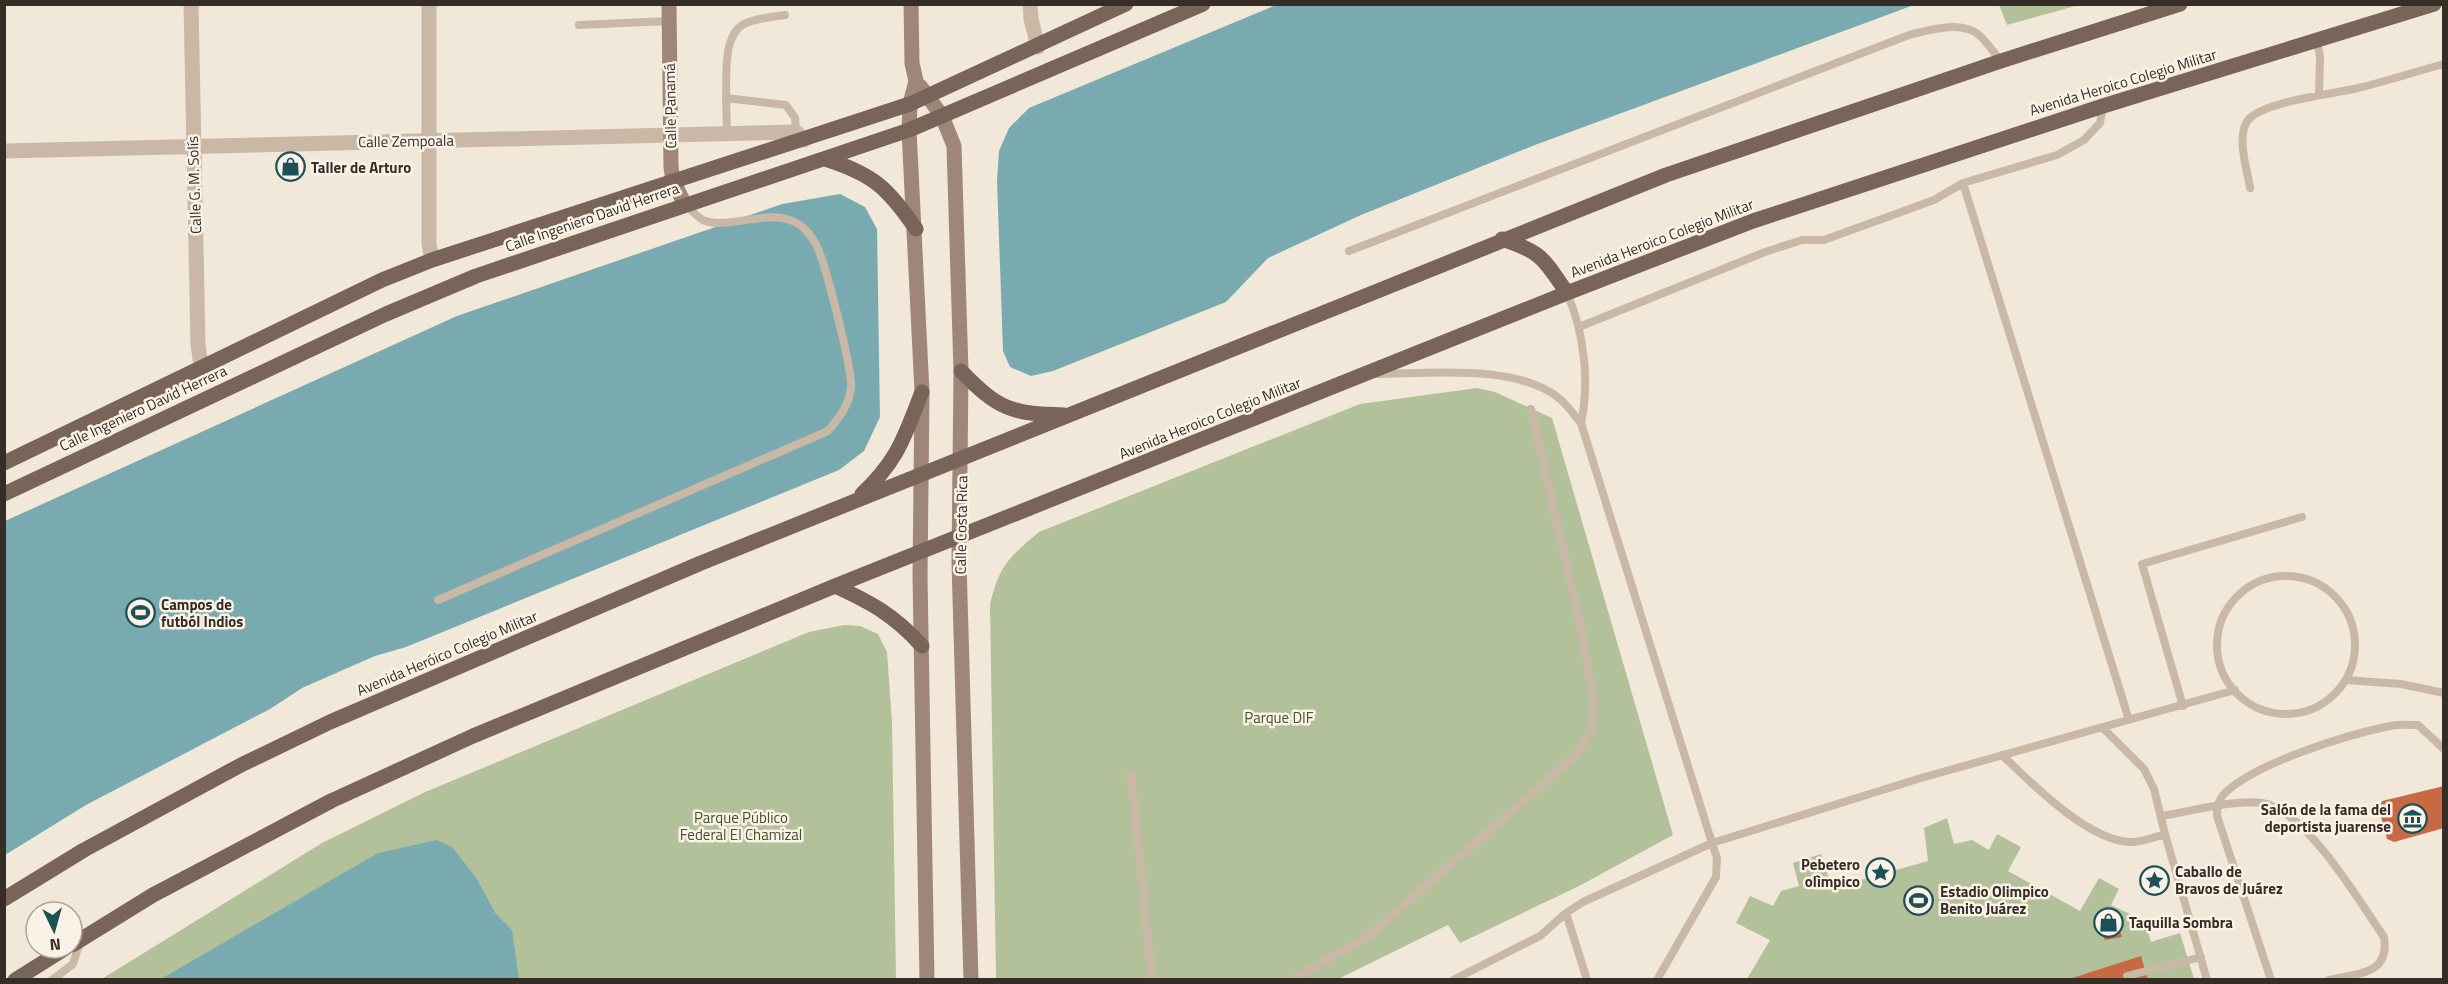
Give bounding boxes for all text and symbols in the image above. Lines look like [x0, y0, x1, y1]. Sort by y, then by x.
street label: Avenida Heroico Colegio Militar [2027, 43, 2219, 121]
street label: Calle Panamá [658, 63, 682, 149]
street label: Calle Zempoala [358, 129, 455, 153]
street label: Calle G. M. Solís [181, 136, 207, 234]
shop icon: Taller de Arturo [274, 151, 306, 183]
place label: Taller de Arturo [311, 156, 411, 179]
street label: Calle Ingeniero David Herrera [502, 176, 683, 258]
street label: Avenida Heroico Colegio Militar [1567, 192, 1757, 284]
street label: Calle Ingeniero David Herrera [55, 359, 231, 457]
street label: Avenida Heroico Colegio Militar [1115, 371, 1305, 465]
street label: Calle Costa Rica [949, 475, 973, 575]
place label: Campos de futból Indios [161, 593, 243, 633]
sports icon: Campos de futból Indios [124, 597, 156, 629]
street label: Avenida Heróico Colegio Militar [353, 604, 541, 702]
park label: Parque DIF [1244, 706, 1314, 729]
place label: Salón de la fama del deportista juarense [2261, 798, 2391, 838]
museum icon: Salón de la fama del deportista juarense [2396, 802, 2428, 834]
park label: Parque Público Federal El Chamizal [680, 806, 802, 846]
place label: Pebetero olìmpico [1801, 853, 1860, 893]
place icon: Pebetero olìmpico [1865, 857, 1897, 889]
place label: Caballo de Bravos de Juárez [2175, 860, 2283, 900]
place icon: Caballo de Bravos de Juárez [2138, 864, 2170, 896]
place label: Estadio Olimpico Benito Juárez [1940, 880, 2049, 920]
sports icon: Estadio Olimpico Benito Juárez [1903, 884, 1935, 916]
north arrow [24, 900, 84, 960]
shop icon: Taquilla Sombra [2092, 906, 2124, 938]
place label: Taquilla Sombra [2129, 911, 2233, 934]
text: N [49, 933, 62, 957]

